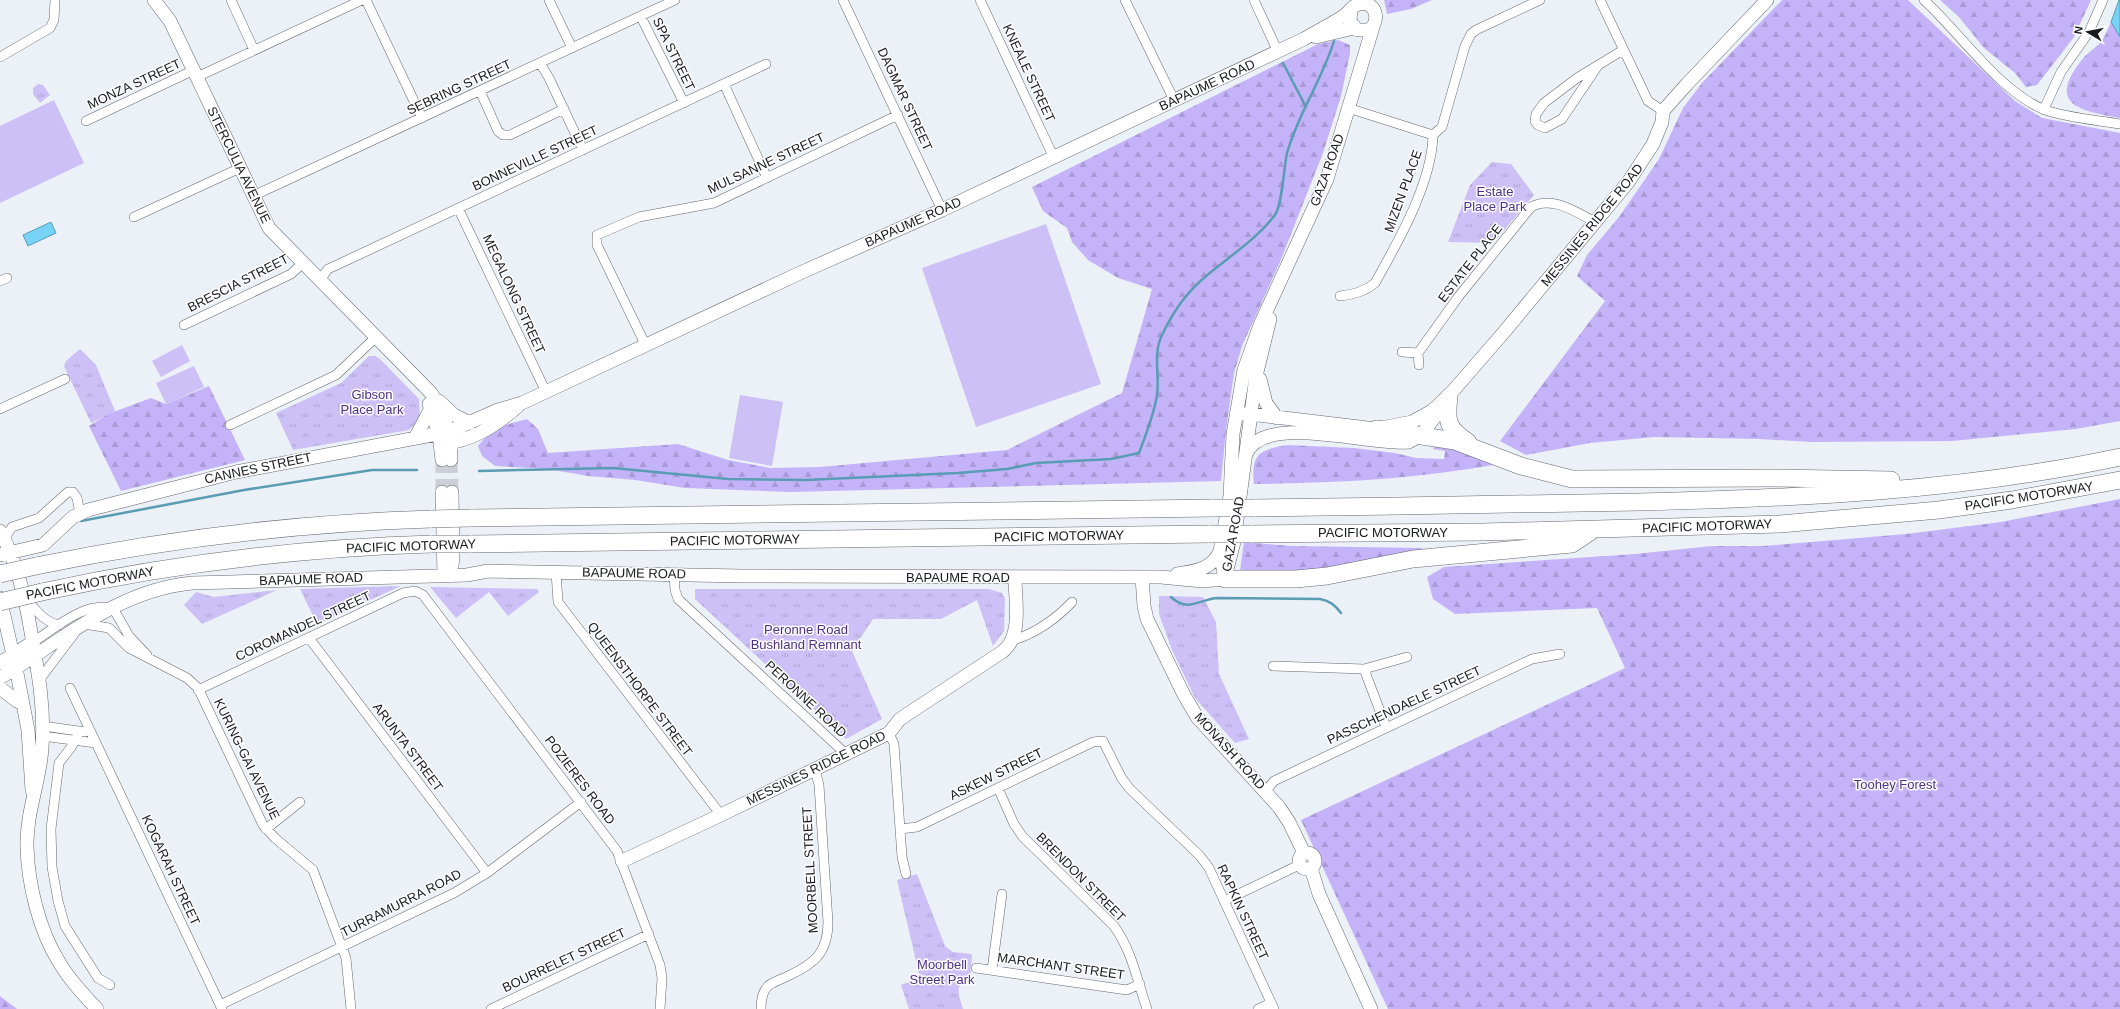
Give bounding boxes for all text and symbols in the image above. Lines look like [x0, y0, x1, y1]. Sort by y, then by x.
north arrow [2068, 12, 2108, 52]
street label: SPA STREET [650, 15, 698, 93]
street label: KNEALE STREET [1000, 22, 1058, 124]
text: N [2072, 25, 2085, 35]
street label: DAGMAR STREET [875, 45, 935, 153]
street label: MONZA STREET [85, 56, 183, 112]
street label: SEBRING STREET [404, 56, 514, 118]
street label: BAPAUME ROAD [1157, 56, 1257, 114]
street label: STERCULIA AVENUE [204, 104, 274, 226]
street label: BONNEVILLE STREET [470, 122, 600, 194]
street label: MULSANNE STREET [705, 129, 827, 197]
street label: GAZA ROAD [1307, 132, 1347, 208]
street label: MIZEN PLACE [1381, 147, 1425, 234]
street label: MESSINES RIDGE ROAD [1538, 161, 1646, 289]
park label: Estate Place Park [1464, 184, 1527, 214]
street label: BAPAUME ROAD [863, 194, 963, 250]
street label: ESTATE PLACE [1435, 221, 1505, 305]
street label: MEGALONG STREET [480, 232, 548, 356]
street label: BRESCIA STREET [185, 251, 291, 315]
park label: Gibson Place Park [341, 387, 404, 417]
street label: CANNES STREET [203, 449, 313, 487]
street label: PACIFIC MOTORWAY [1964, 478, 2095, 514]
street label: GAZA ROAD [1219, 495, 1247, 573]
street label: PACIFIC MOTORWAY [1642, 516, 1773, 536]
street label: PACIFIC MOTORWAY [1318, 525, 1448, 540]
street label: PACIFIC MOTORWAY [994, 527, 1124, 545]
street label: PACIFIC MOTORWAY [670, 531, 800, 549]
street label: PACIFIC MOTORWAY [346, 536, 477, 556]
street label: PACIFIC MOTORWAY [25, 563, 156, 603]
street label: BAPAUME ROAD [582, 565, 686, 581]
street label: BAPAUME ROAD [259, 570, 363, 588]
street label: BAPAUME ROAD [906, 570, 1010, 585]
street label: COROMANDEL STREET [233, 588, 373, 664]
street label: QUEENSTHORPE STREET [585, 619, 695, 759]
park label: Peronne Road Bushland Remnant [751, 622, 862, 652]
street label: PERONNE ROAD [762, 658, 850, 740]
street label: PASSCHENDAELE STREET [1325, 663, 1483, 747]
street label: KURING-GAI AVENUE [211, 696, 283, 822]
street label: ARUNTA STREET [370, 700, 446, 794]
street label: MONASH ROAD [1192, 709, 1268, 793]
street label: MESSINES RIDGE ROAD [744, 728, 888, 808]
street label: POZIERES ROAD [542, 733, 618, 827]
street label: ASKEW STREET [947, 745, 1045, 803]
park label: Toohey Forest [1854, 777, 1937, 792]
street label: MOORBELL STREET [799, 806, 821, 934]
street label: KOGARAH STREET [139, 812, 203, 928]
street label: BRENDON STREET [1033, 829, 1129, 925]
street label: RAPKIN STREET [1214, 862, 1272, 962]
street label: TURRAMURRA ROAD [338, 866, 464, 940]
street label: BOURRELET STREET [500, 925, 628, 995]
street label: MARCHANT STREET [996, 950, 1126, 982]
park label: Moorbell Street Park [909, 957, 975, 987]

